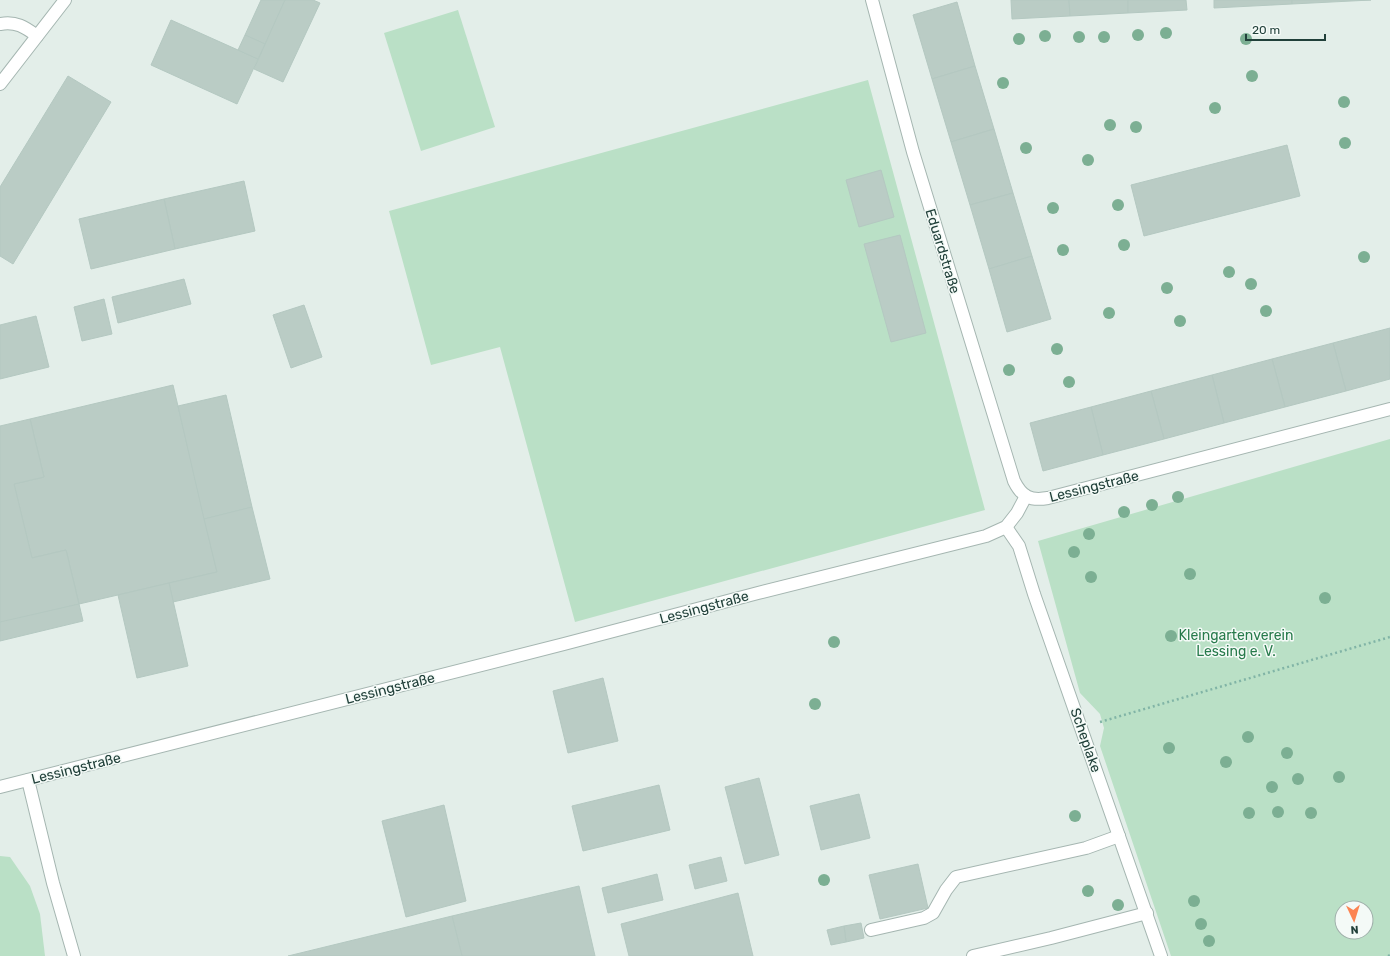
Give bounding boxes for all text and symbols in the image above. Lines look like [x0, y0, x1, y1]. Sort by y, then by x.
scale bar [1246, 16, 1325, 42]
text: 20 m [1252, 23, 1280, 37]
street label: Eduardstraße [922, 207, 964, 296]
street label: Lessingstraße [1048, 467, 1141, 506]
street label: Lessingstraße [658, 587, 751, 628]
park label: Kleingartenverein Lessing e. V. [1179, 627, 1293, 660]
street label: Lessingstraße [344, 669, 437, 708]
street label: Scheplake [1067, 706, 1105, 775]
street label: Lessingstraße [30, 749, 123, 788]
north arrow [1334, 900, 1374, 940]
text: N [1350, 923, 1359, 936]

